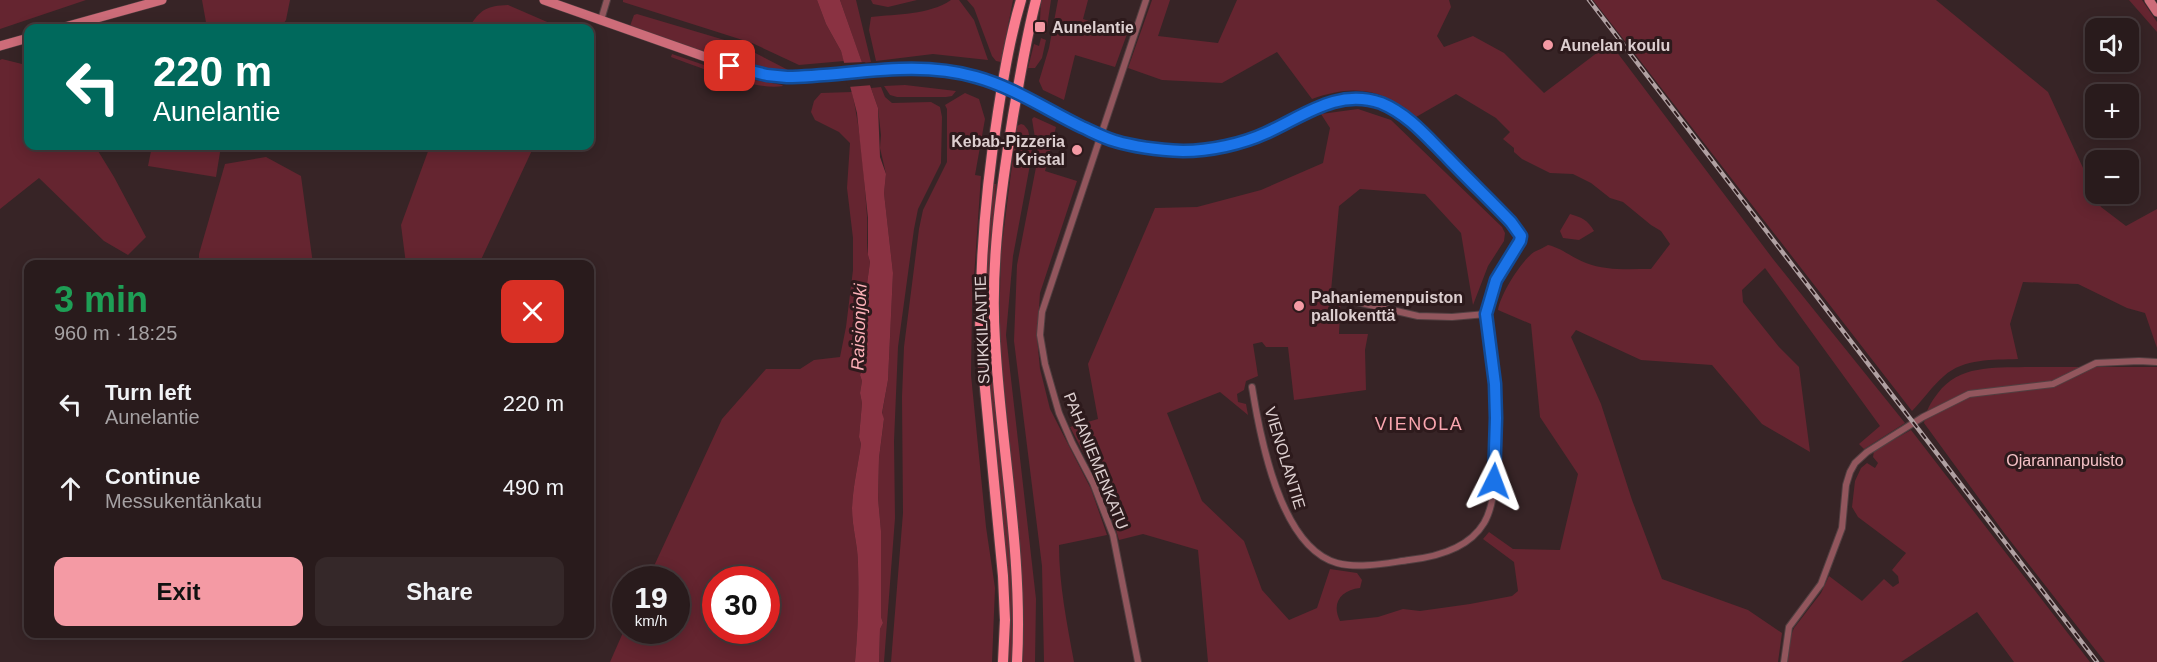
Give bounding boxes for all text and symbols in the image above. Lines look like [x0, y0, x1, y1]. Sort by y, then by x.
map controls [2085, 18, 2139, 204]
button: sound [2085, 18, 2139, 72]
place label: Aunelantie [1052, 19, 1134, 36]
marker: Aunelantie [1033, 20, 1047, 34]
place label: Aunelan koulu [1560, 37, 1670, 54]
marker: Aunelan koulu [1541, 38, 1555, 52]
pin [704, 40, 755, 91]
icon: left [54, 48, 132, 126]
text: 220 m [153, 48, 272, 95]
icon: arrive [713, 49, 746, 82]
button: + [2085, 84, 2139, 138]
text: Aunelantie [153, 97, 281, 127]
place label: Kebab-Pizzeria Kristal [951, 133, 1065, 168]
marker: Kebab-Pizzeria Kristal [1070, 143, 1084, 157]
button: − [2085, 150, 2139, 204]
street label: SUIKKILANTIE [972, 275, 992, 385]
text: 3 min [54, 279, 148, 320]
button: close [501, 280, 564, 343]
water label: Raisionjoki [847, 282, 871, 371]
place label: Pahaniemenpuiston pallokenttä [1311, 289, 1463, 324]
marker: Pahaniemenpuiston pallokenttä [1292, 299, 1306, 313]
text: 960 m · 18:25 [54, 322, 177, 344]
text: Turn left [105, 380, 191, 405]
icon: left [54, 388, 87, 421]
street label: PAHANIEMENKATU [1061, 390, 1131, 532]
text: 220 m [503, 391, 564, 416]
street label: VIENOLANTIE [1261, 405, 1309, 511]
text: Aunelantie [105, 406, 200, 428]
district label: VIENOLA [1375, 414, 1463, 434]
position arrow [1462, 449, 1526, 513]
park label: Ojarannanpuisto [2006, 452, 2124, 469]
text: Continue [105, 464, 200, 489]
icon: ahead [54, 472, 87, 505]
text: 490 m [503, 475, 564, 500]
text: Messukentänkatu [105, 490, 262, 512]
button: Exit [54, 557, 303, 626]
button: Share [315, 557, 564, 626]
speed limit sign: 30 [702, 566, 780, 644]
text: 19 [634, 581, 668, 614]
text: km/h [635, 612, 667, 629]

